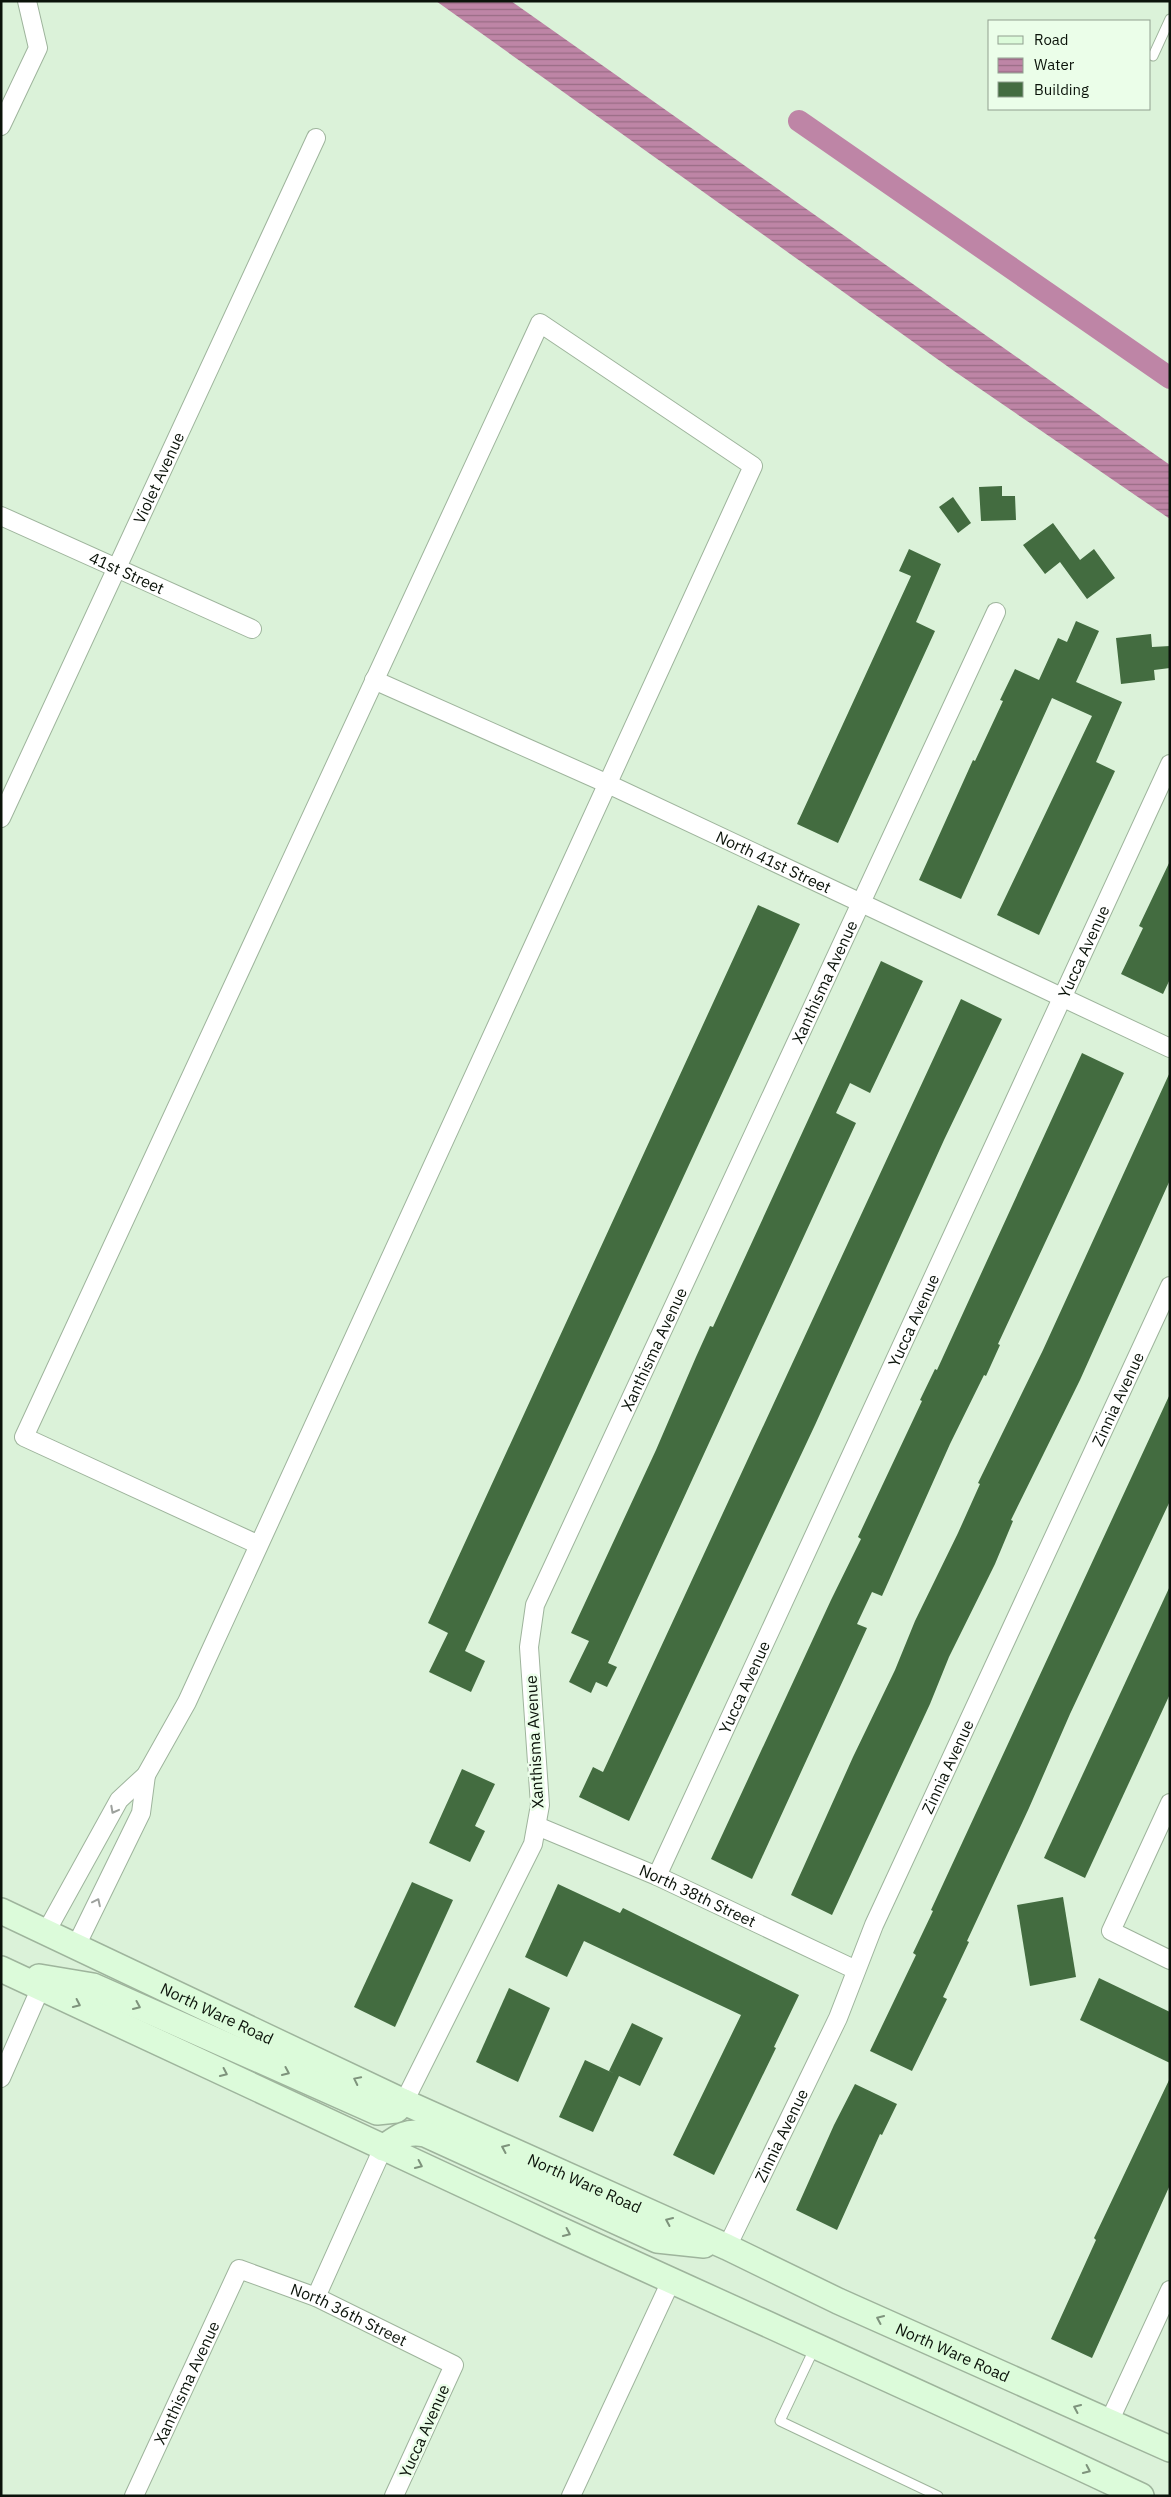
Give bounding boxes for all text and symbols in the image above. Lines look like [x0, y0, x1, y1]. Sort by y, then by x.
legend [988, 20, 1151, 110]
text: Road [1034, 30, 1069, 49]
text: Water [1034, 55, 1075, 74]
text: Building [1034, 80, 1089, 99]
street label: Violet Avenue [129, 429, 189, 527]
street label: 41st Street [86, 547, 168, 598]
street label: North 41st Street [713, 826, 834, 897]
street label: Yucca Avenue [1053, 902, 1114, 1001]
street label: Xanthisma Avenue [787, 917, 862, 1047]
street label: Yucca Avenue [883, 1271, 943, 1370]
street label: Xanthisma Avenue [617, 1284, 691, 1414]
street label: Zinnia Avenue [1087, 1349, 1148, 1449]
street label: Yucca Avenue [714, 1637, 774, 1737]
street label: Xanthisma Avenue [521, 1675, 547, 1809]
street label: Zinnia Avenue [917, 1716, 978, 1817]
one-way arrow [110, 1805, 120, 1814]
street label: North 38th Street [636, 1860, 759, 1931]
one-way arrow [91, 1898, 101, 1907]
street label: North Ware Road [157, 1978, 277, 2049]
one-way arrow [72, 1998, 81, 2009]
one-way arrow [132, 1999, 141, 2010]
one-way arrow [281, 2066, 290, 2077]
one-way arrow [219, 2067, 228, 2078]
one-way arrow [353, 2076, 362, 2086]
street label: Zinnia Avenue [750, 2085, 812, 2185]
one-way arrow [501, 2143, 510, 2154]
street label: North Ware Road [525, 2149, 645, 2217]
one-way arrow [414, 2158, 423, 2169]
one-way arrow [665, 2217, 674, 2228]
one-way arrow [561, 2226, 570, 2236]
street label: North 36th Street [288, 2279, 410, 2350]
one-way arrow [876, 2315, 885, 2326]
street label: Xanthisma Avenue [149, 2318, 224, 2447]
street label: North Ware Road [893, 2318, 1013, 2386]
street label: Yucca Avenue [395, 2381, 454, 2481]
one-way arrow [1073, 2403, 1082, 2414]
one-way arrow [1082, 2464, 1091, 2475]

